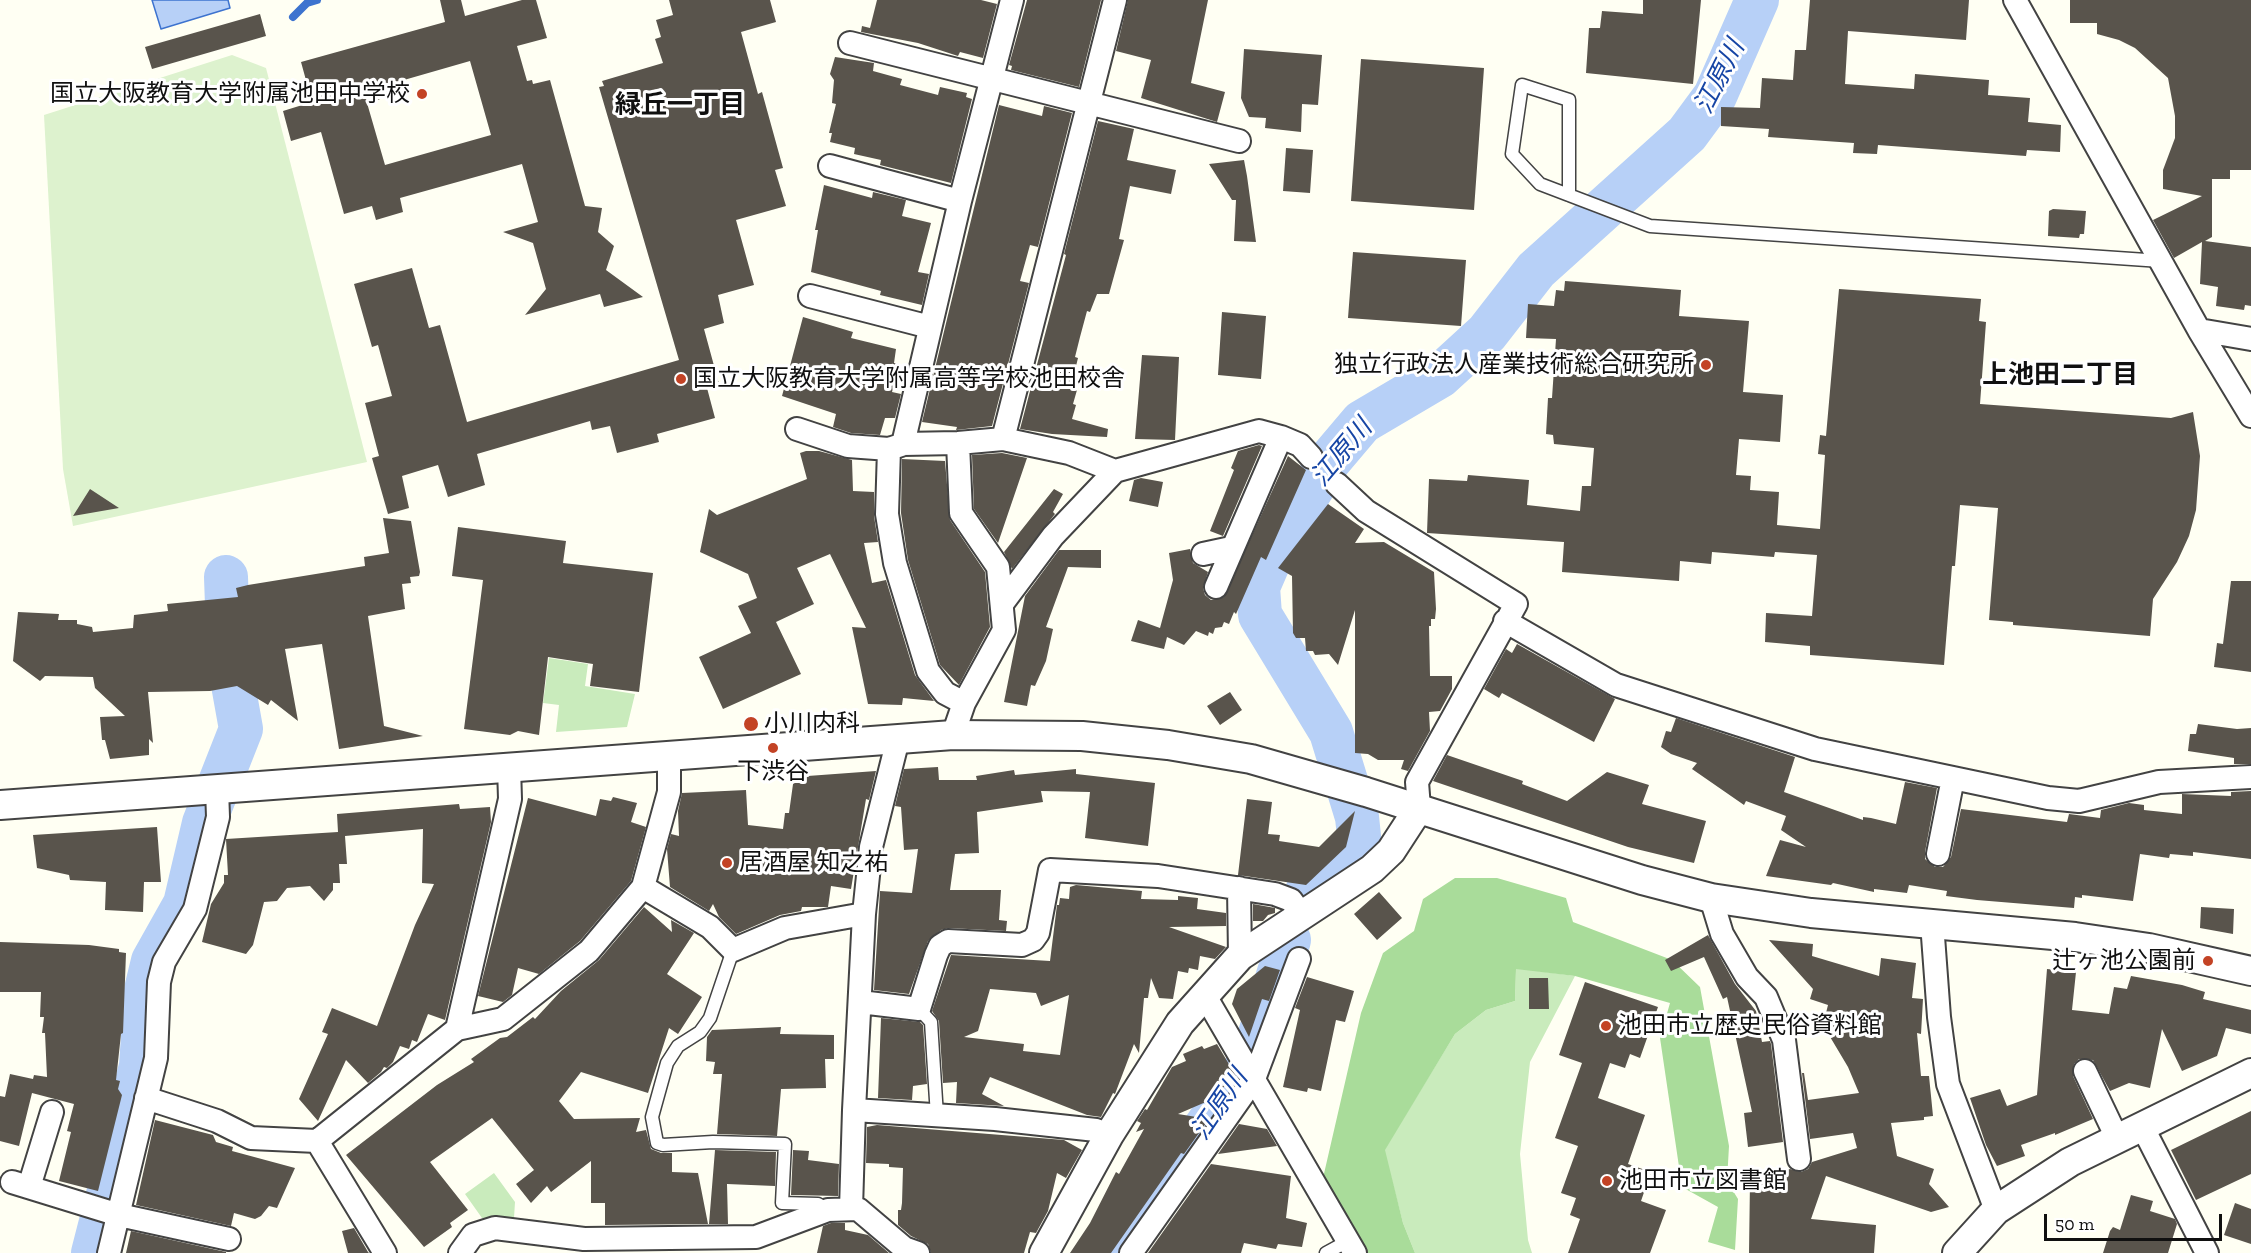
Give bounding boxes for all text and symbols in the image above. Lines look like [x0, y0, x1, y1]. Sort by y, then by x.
water label: 江原川 [1688, 35, 1752, 119]
place label: 国立大阪教育大学附属池田中学校 [50, 80, 410, 108]
marker: 国立大阪教育大学附属池田中学校 [415, 87, 429, 101]
district label: 緑丘一丁目 [615, 90, 745, 122]
place label: 独立行政法人産業技術総合研究所 [1334, 351, 1694, 379]
marker: 独立行政法人産業技術総合研究所 [1699, 358, 1713, 372]
district label: 上池田二丁目 [1982, 360, 2138, 392]
place label: 国立大阪教育大学附属高等学校池田校舎 [693, 365, 1125, 393]
marker: 国立大阪教育大学附属高等学校池田校舎 [674, 372, 688, 386]
water label: 江原川 [1305, 413, 1379, 493]
place label: 小川内科 [764, 710, 860, 738]
marker: 小川内科 [742, 715, 760, 733]
marker: 下渋谷 [766, 741, 780, 755]
place label: 下渋谷 [737, 758, 809, 786]
place label: 居酒屋 知之祐 [739, 849, 888, 877]
marker: 居酒屋 知之祐 [720, 856, 734, 870]
place label: 辻ヶ池公園前 [2052, 947, 2196, 975]
marker: 辻ヶ池公園前 [2201, 954, 2215, 968]
place label: 池田市立歴史民俗資料館 [1618, 1012, 1882, 1040]
marker: 池田市立歴史民俗資料館 [1599, 1019, 1613, 1033]
water label: 江原川 [1185, 1064, 1255, 1146]
place label: 池田市立図書館 [1619, 1167, 1787, 1195]
marker: 池田市立図書館 [1600, 1174, 1614, 1188]
scale bar [2047, 1202, 2226, 1240]
text: 50 m [2055, 1213, 2094, 1235]

